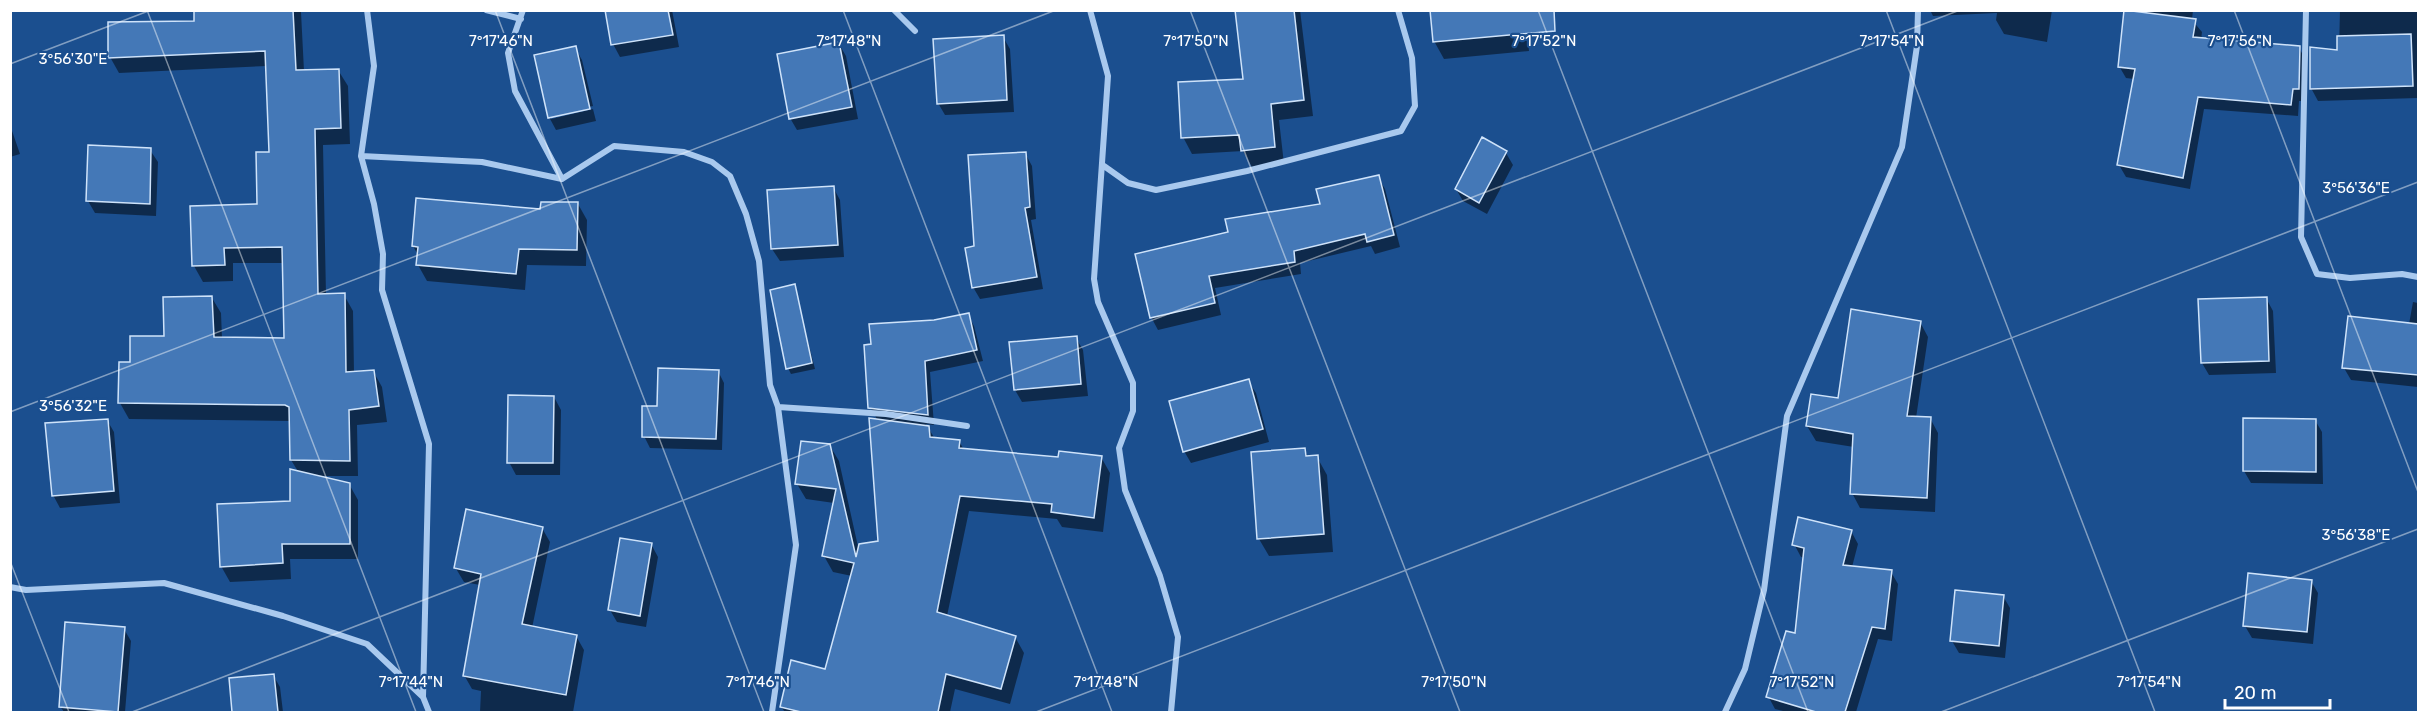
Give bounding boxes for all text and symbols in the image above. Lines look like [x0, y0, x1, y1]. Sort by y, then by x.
text: 7°17'46"N [469, 32, 533, 50]
text: 7°17'48"N [816, 32, 882, 50]
text: 7°17'50"N [1163, 32, 1229, 50]
text: 7°17'52"N [1512, 32, 1576, 50]
text: 7°17'54"N [1860, 32, 1924, 50]
text: 7°17'56"N [2208, 32, 2272, 50]
text: 3°56'30"E [39, 50, 107, 68]
text: 3°56'36"E [2322, 179, 2390, 197]
text: 3°56'32"E [39, 397, 107, 415]
text: 3°56'38"E [2322, 526, 2390, 544]
scale bar [2225, 672, 2330, 710]
text: 7°17'44"N [379, 673, 443, 691]
text: 7°17'46"N [726, 673, 790, 691]
text: 7°17'48"N [1073, 673, 1139, 691]
text: 7°17'50"N [1421, 673, 1487, 691]
text: 7°17'52"N [1770, 673, 1834, 691]
text: 7°17'54"N [2117, 673, 2181, 691]
text: 20 m [2234, 682, 2276, 704]

